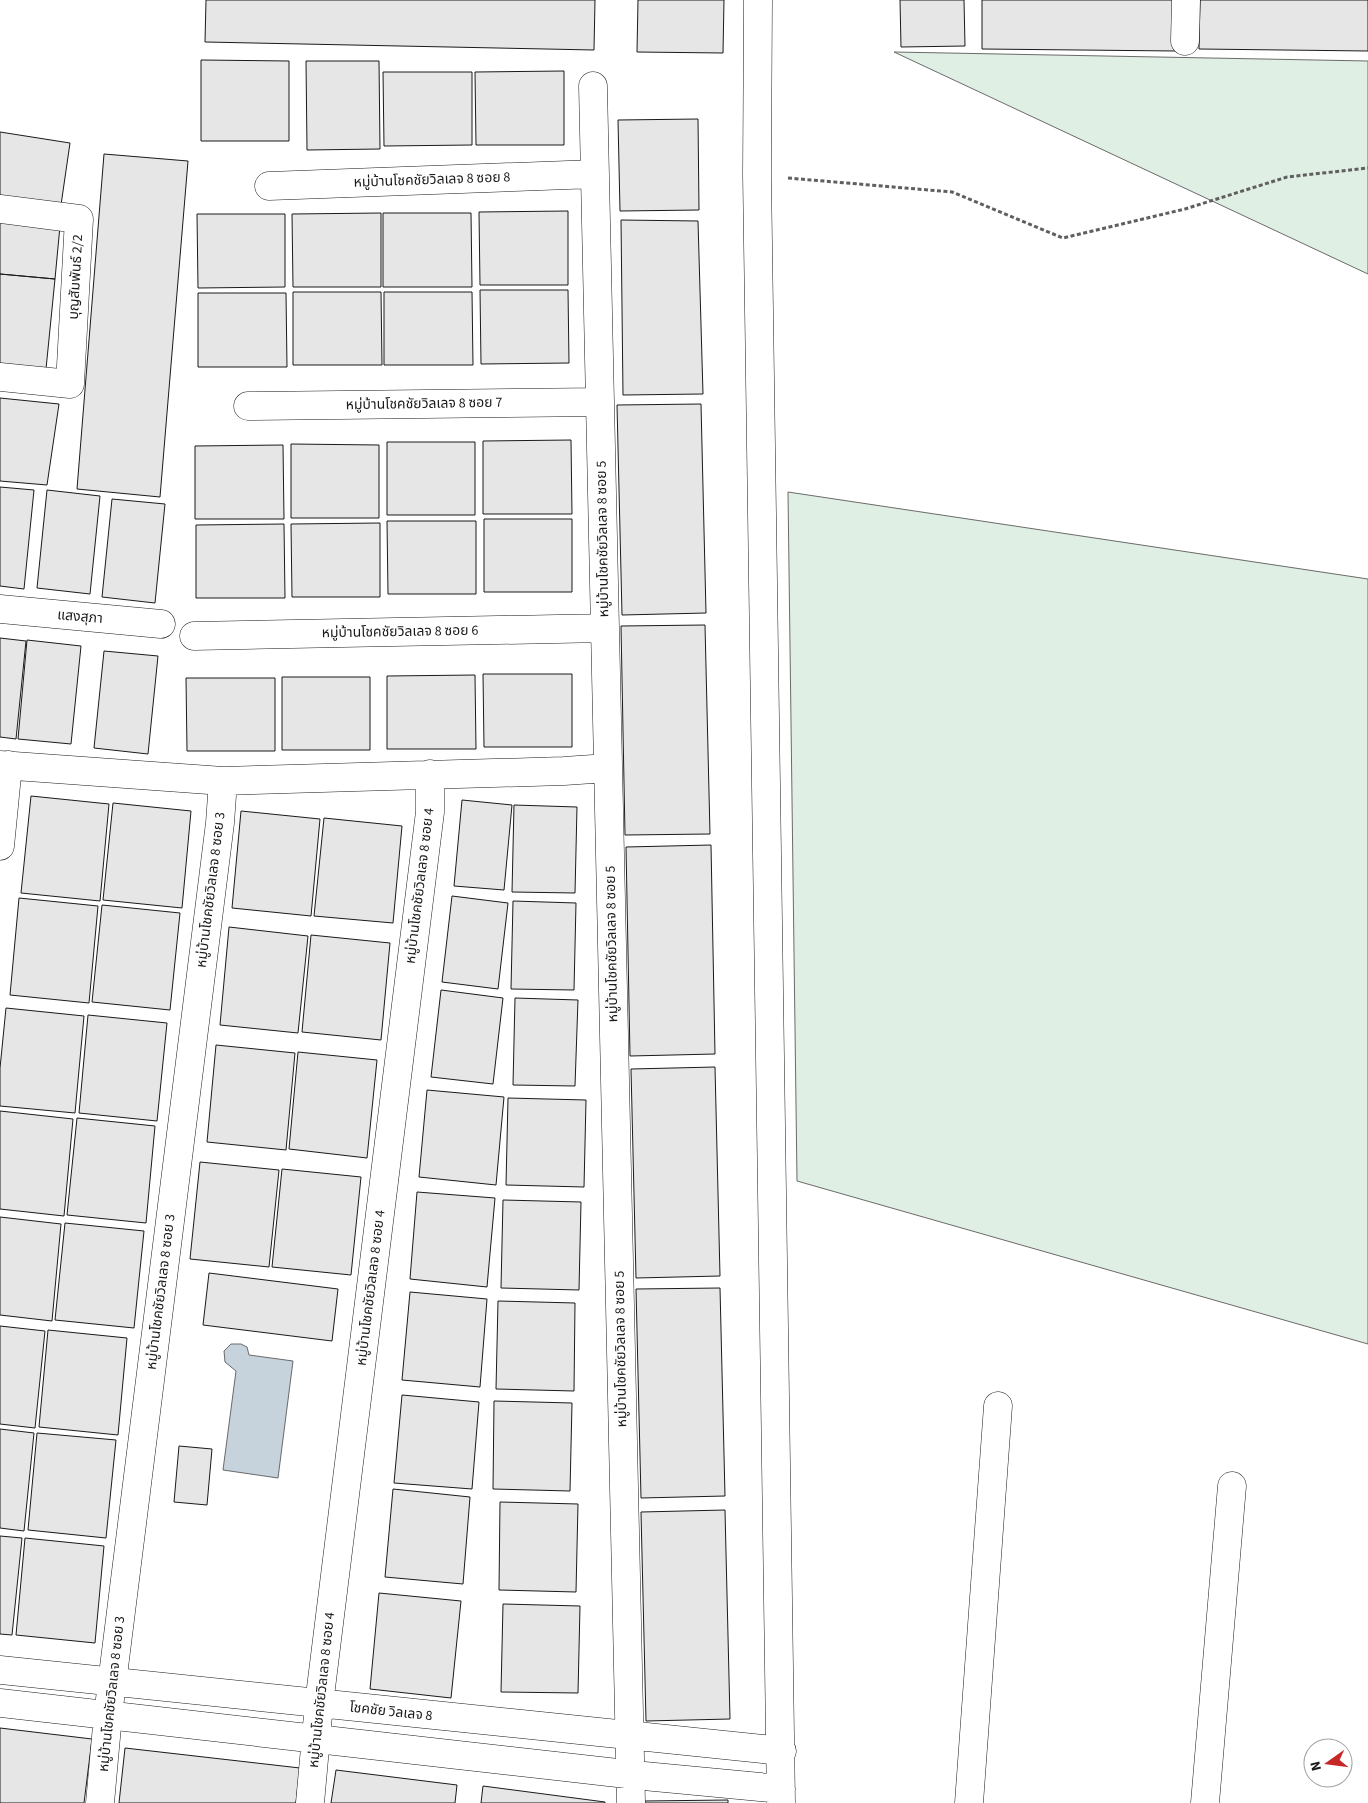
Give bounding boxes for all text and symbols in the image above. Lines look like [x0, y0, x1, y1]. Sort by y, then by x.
street label: หมู่บ้านโชคชัยวิลเลจ 8 ซอย 8 [353, 167, 511, 193]
street label: บุญสัมพันธ์ 2/2 [64, 234, 88, 320]
street label: หมู่บ้านโชคชัยวิลเลจ 8 ซอย 7 [345, 393, 503, 415]
street label: หมู่บ้านโชคชัยวิลเลจ 8 ซอย 5 [592, 460, 614, 618]
street label: แสงสุภา [56, 605, 104, 629]
street label: หมู่บ้านโชคชัยวิลเลจ 8 ซอย 6 [321, 621, 479, 643]
street label: หมู่บ้านโชคชัยวิลเลจ 8 ซอย 4 [401, 807, 439, 965]
street label: หมู่บ้านโชคชัยวิลเลจ 8 ซอย 3 [192, 811, 230, 969]
street label: หมู่บ้านโชคชัยวิลเลจ 8 ซอย 5 [601, 865, 623, 1023]
street label: หมู่บ้านโชคชัยวิลเลจ 8 ซอย 4 [352, 1209, 390, 1367]
street label: หมู่บ้านโชคชัยวิลเลจ 8 ซอย 3 [142, 1213, 180, 1371]
street label: หมู่บ้านโชคชัยวิลเลจ 8 ซอย 5 [610, 1270, 632, 1428]
street label: หมู่บ้านโชคชัยวิลเลจ 8 ซอย 4 [304, 1611, 340, 1769]
street label: หมู่บ้านโชคชัยวิลเลจ 8 ซอย 3 [94, 1615, 130, 1773]
street label: โชคชัย วิลเลจ 8 [349, 1698, 434, 1726]
north arrow [1303, 1738, 1353, 1788]
text: N [1306, 1759, 1327, 1773]

